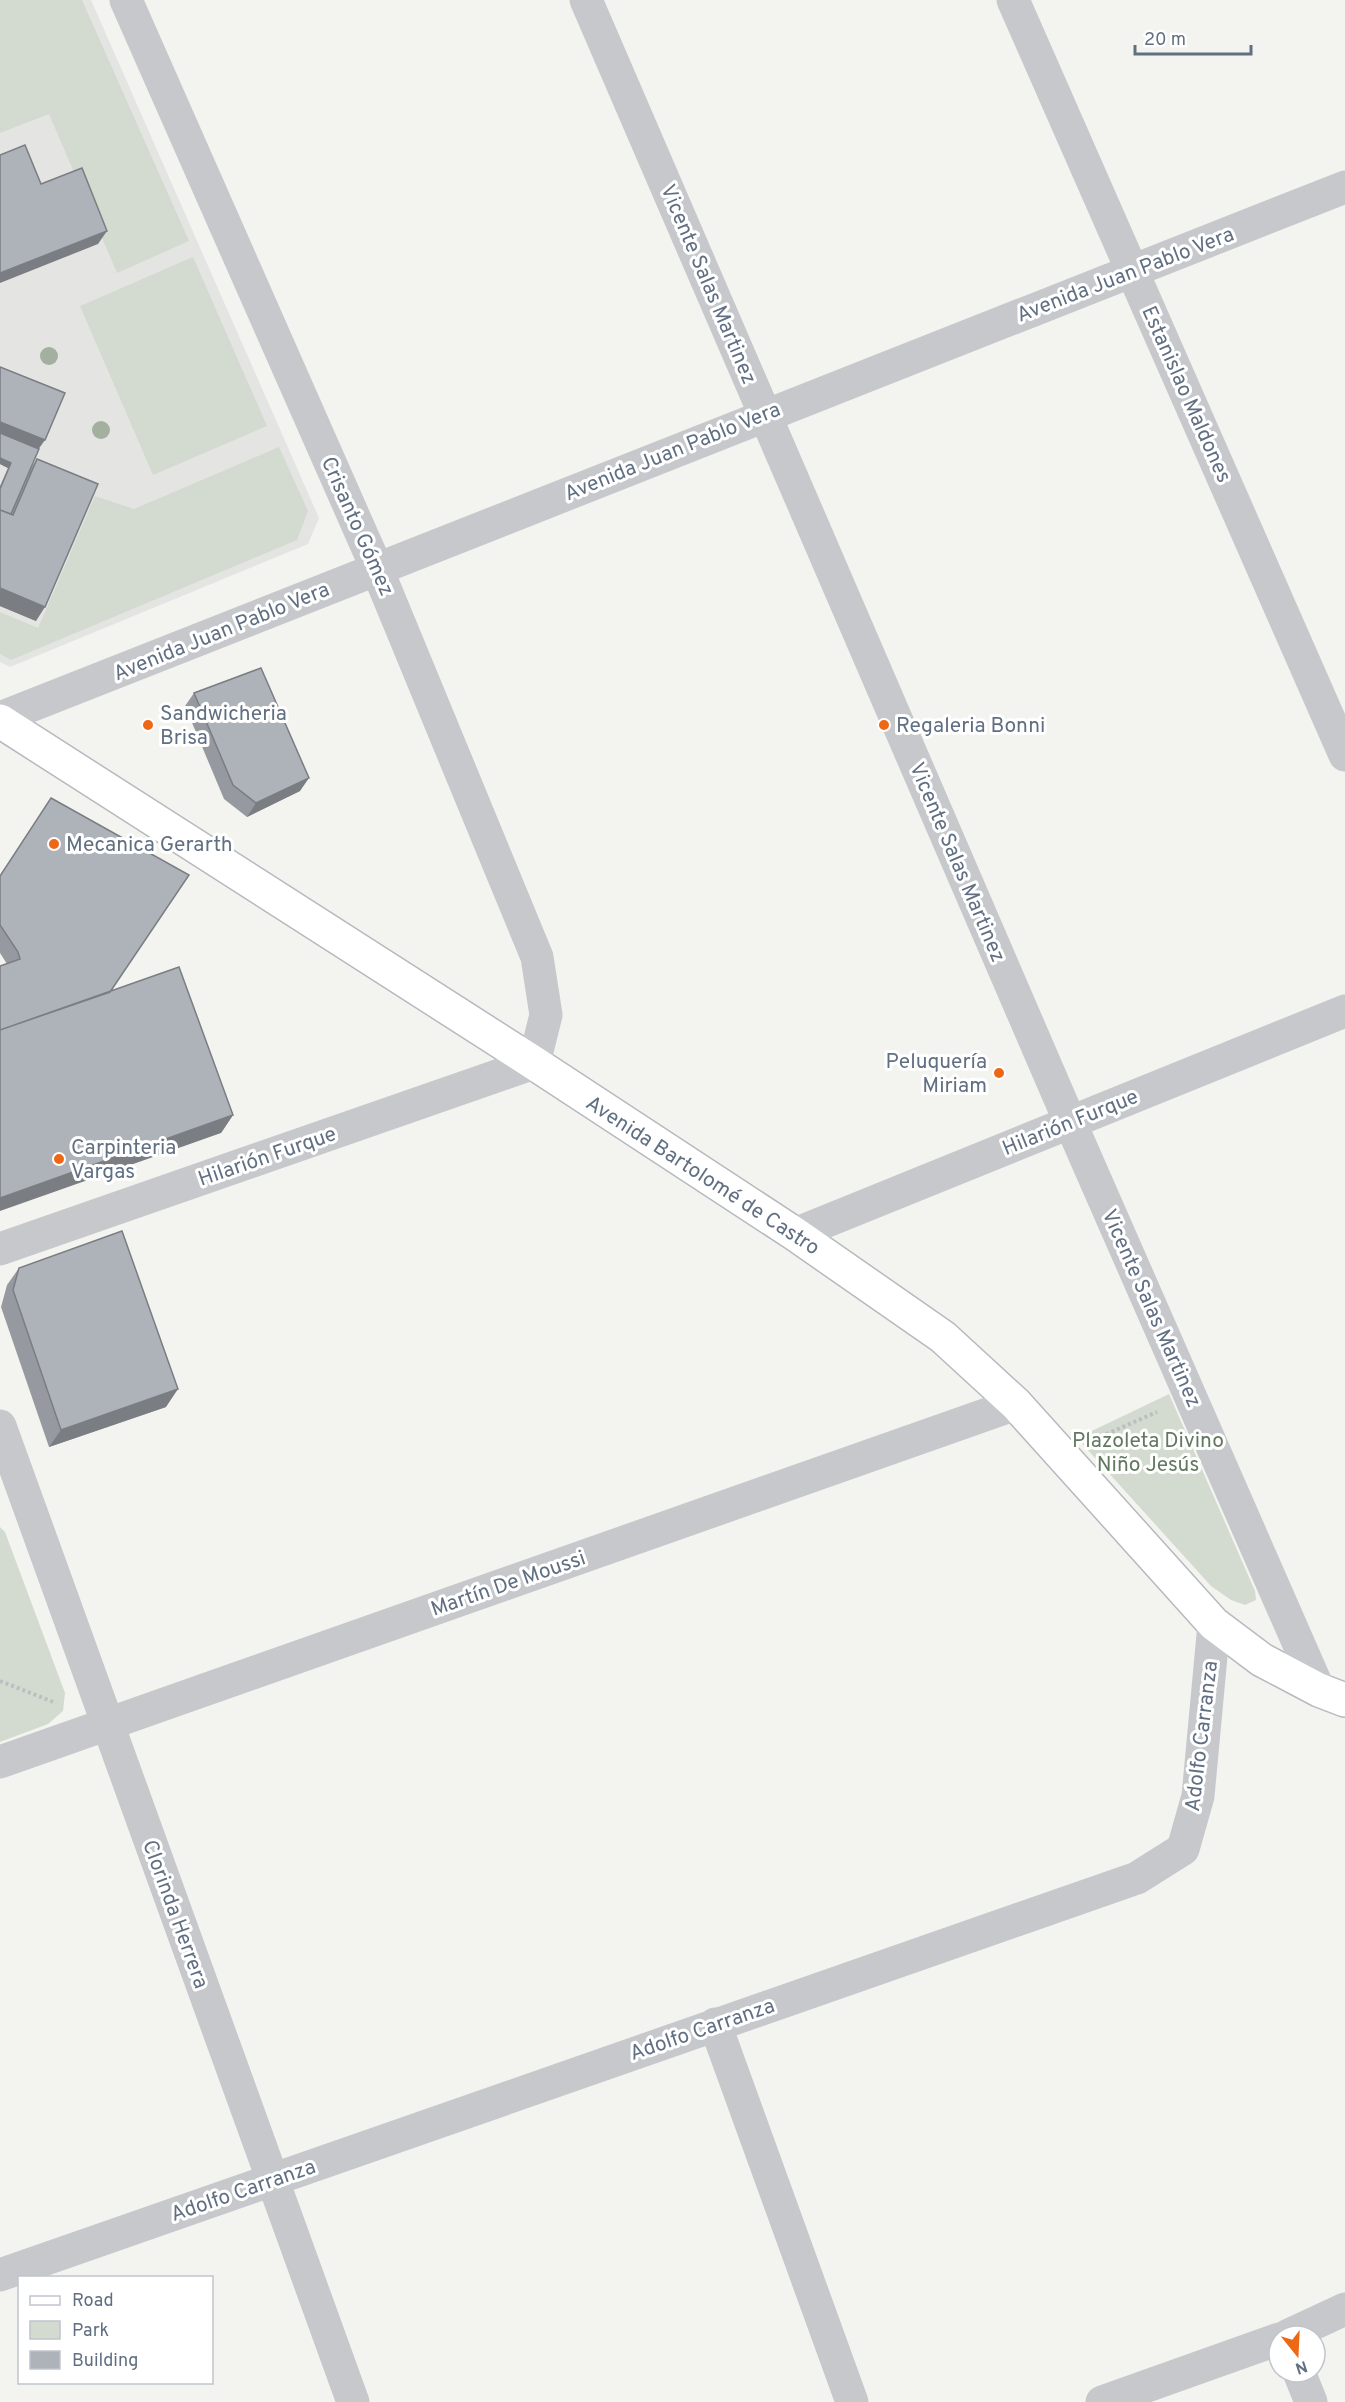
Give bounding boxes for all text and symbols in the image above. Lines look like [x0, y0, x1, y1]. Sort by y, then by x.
scale bar [1135, 18, 1250, 56]
text: 20 m [1144, 29, 1186, 52]
street label: Vicente Salas Martinez [653, 181, 762, 389]
street label: Avenida Juan Pablo Vera [1013, 221, 1238, 329]
street label: Estanislao Maldones [1135, 302, 1237, 487]
street label: Avenida Juan Pablo Vera [561, 397, 785, 508]
street label: Crisanto Gómez [314, 453, 399, 601]
street label: Avenida Juan Pablo Vera [110, 577, 334, 688]
place label: Sandwicheria Brisa [160, 701, 287, 752]
place label: Regaleria Bonni [896, 713, 1045, 740]
marker: Sandwicheria Brisa [141, 718, 155, 732]
marker: Regaleria Bonni [877, 718, 891, 732]
street label: Vicente Salas Martinez [902, 759, 1011, 967]
place label: Mecanica Gerarth [66, 832, 233, 859]
marker: Mecanica Gerarth [47, 837, 61, 851]
place label: Peluquería Miriam [886, 1049, 987, 1100]
marker: Peluquería Miriam [992, 1066, 1006, 1080]
street label: Hilarión Furque [999, 1084, 1142, 1163]
street label: Avenida Bartolomé de Castro [580, 1090, 824, 1262]
street label: Hilarión Furque [195, 1121, 340, 1194]
place label: Carpinteria Vargas [71, 1135, 176, 1186]
marker: Carpinteria Vargas [52, 1152, 66, 1166]
street label: Vicente Salas Martinez [1095, 1205, 1207, 1412]
park label: Plazoleta Divino Niño Jesús [1072, 1428, 1224, 1479]
street label: Martín De Moussi [428, 1545, 589, 1624]
street label: Adolfo Carranza [1180, 1659, 1225, 1813]
street label: Clorinda Herrera [135, 1836, 214, 1993]
street label: Adolfo Carranza [626, 1993, 779, 2068]
street label: Adolfo Carranza [167, 2154, 320, 2229]
legend [18, 2276, 213, 2384]
text: Road [72, 2290, 114, 2313]
text: Park [72, 2320, 109, 2343]
north arrow [1267, 2324, 1327, 2384]
text: Building [72, 2350, 138, 2373]
text: N [1292, 2355, 1310, 2378]

